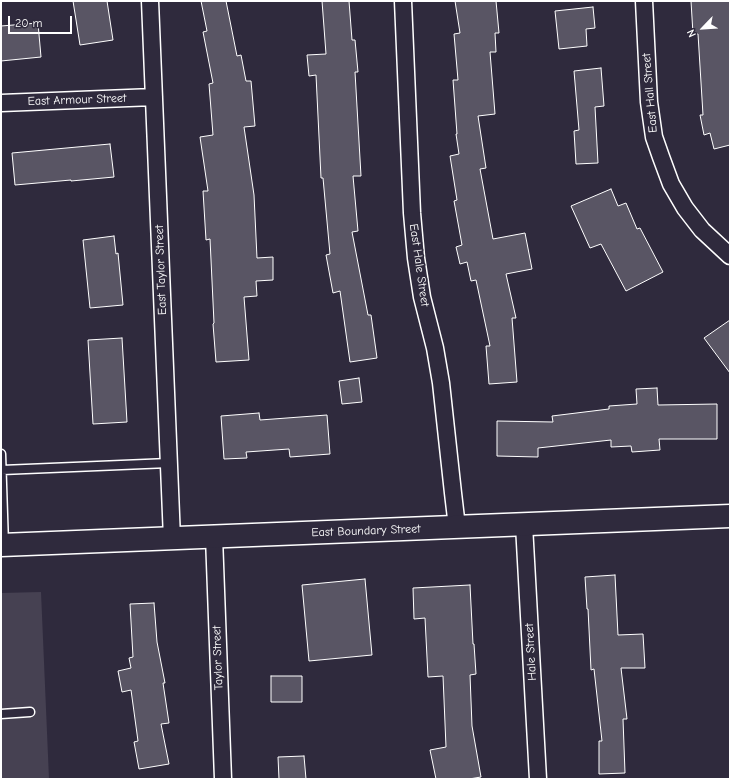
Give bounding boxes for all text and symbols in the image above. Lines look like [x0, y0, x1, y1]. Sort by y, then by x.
scale bar [10, 8, 74, 34]
north arrow [683, 8, 723, 48]
text: 20 m [15, 16, 43, 30]
text: N [684, 27, 699, 39]
street label: East Hall Street [639, 53, 661, 133]
street label: East Armour Street [27, 91, 127, 109]
street label: East Hale Street [406, 223, 432, 307]
street label: East Taylor Street [152, 225, 170, 315]
street label: East Boundary Street [311, 522, 421, 540]
street label: Hale Street [522, 623, 540, 681]
street label: Taylor Street [210, 626, 226, 690]

